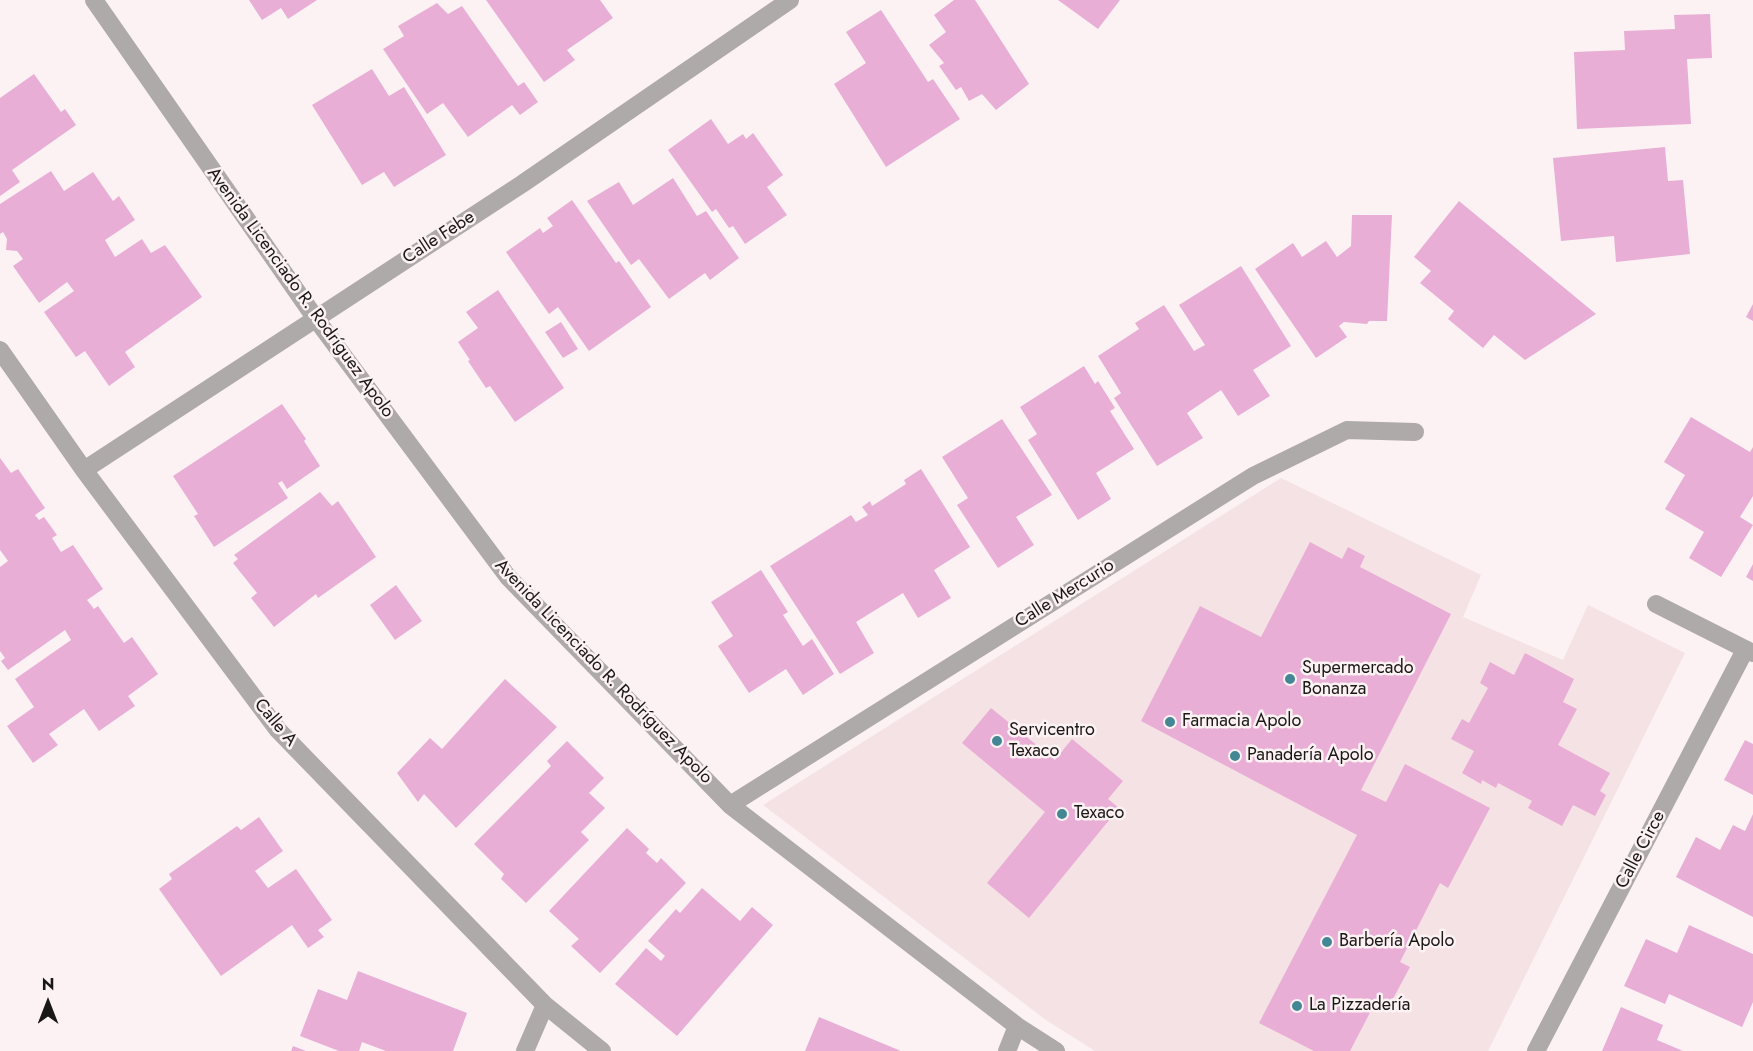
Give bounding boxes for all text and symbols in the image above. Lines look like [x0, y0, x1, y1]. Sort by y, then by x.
street label: Avenida Licenciado R. Rodríguez Apolo [202, 164, 398, 422]
street label: Calle Febe [399, 207, 479, 269]
street label: Avenida Licenciado R. Rodríguez Apolo [490, 555, 716, 789]
street label: Calle Mercurio [1012, 555, 1118, 633]
place label: Supermercado Bonanza [1302, 658, 1414, 700]
marker: Supermercado Bonanza [1283, 672, 1297, 686]
street label: Calle A [249, 695, 301, 751]
place label: Farmacia Apolo [1182, 711, 1301, 733]
marker: Farmacia Apolo [1163, 715, 1177, 729]
place label: Servicentro Texaco [1009, 720, 1095, 762]
marker: Servicentro Texaco [990, 734, 1004, 748]
place label: Panadería Apolo [1247, 745, 1373, 767]
marker: Panadería Apolo [1228, 749, 1242, 763]
place label: Texaco [1074, 803, 1124, 825]
marker: Texaco [1055, 807, 1069, 821]
street label: Calle Circe [1612, 808, 1670, 892]
place label: Barbería Apolo [1339, 931, 1454, 953]
marker: Barbería Apolo [1320, 935, 1334, 949]
north arrow [18, 973, 78, 1033]
text: N [42, 973, 54, 996]
place label: La Pizzadería [1309, 995, 1411, 1017]
marker: La Pizzadería [1290, 999, 1304, 1013]

